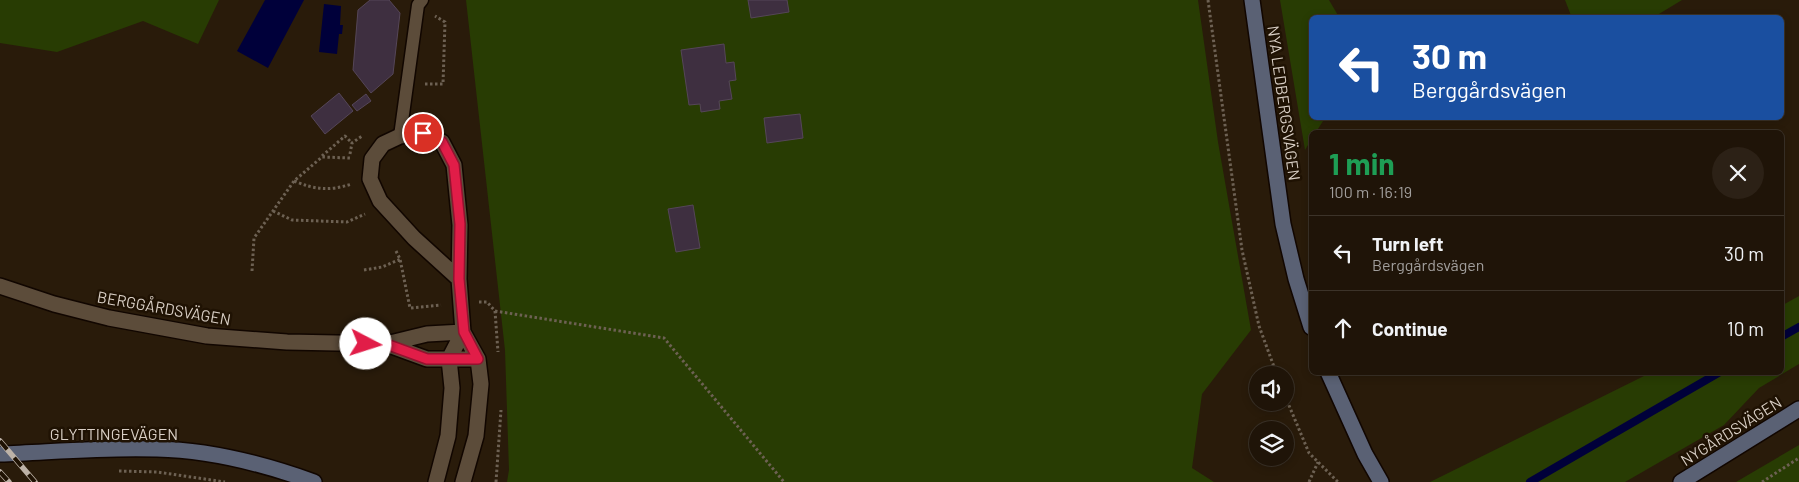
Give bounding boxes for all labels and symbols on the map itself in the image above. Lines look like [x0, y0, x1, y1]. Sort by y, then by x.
street label: NYA LEDBERGSVÄGEN [1264, 24, 1305, 182]
pin [402, 112, 444, 154]
street label: BERGGÅRDSVÄGEN [96, 286, 232, 329]
position arrow [339, 317, 391, 369]
street label: NYGÅRDSVÄGEN [1677, 392, 1785, 469]
street label: GLYTTINGEVÄGEN [50, 424, 178, 443]

